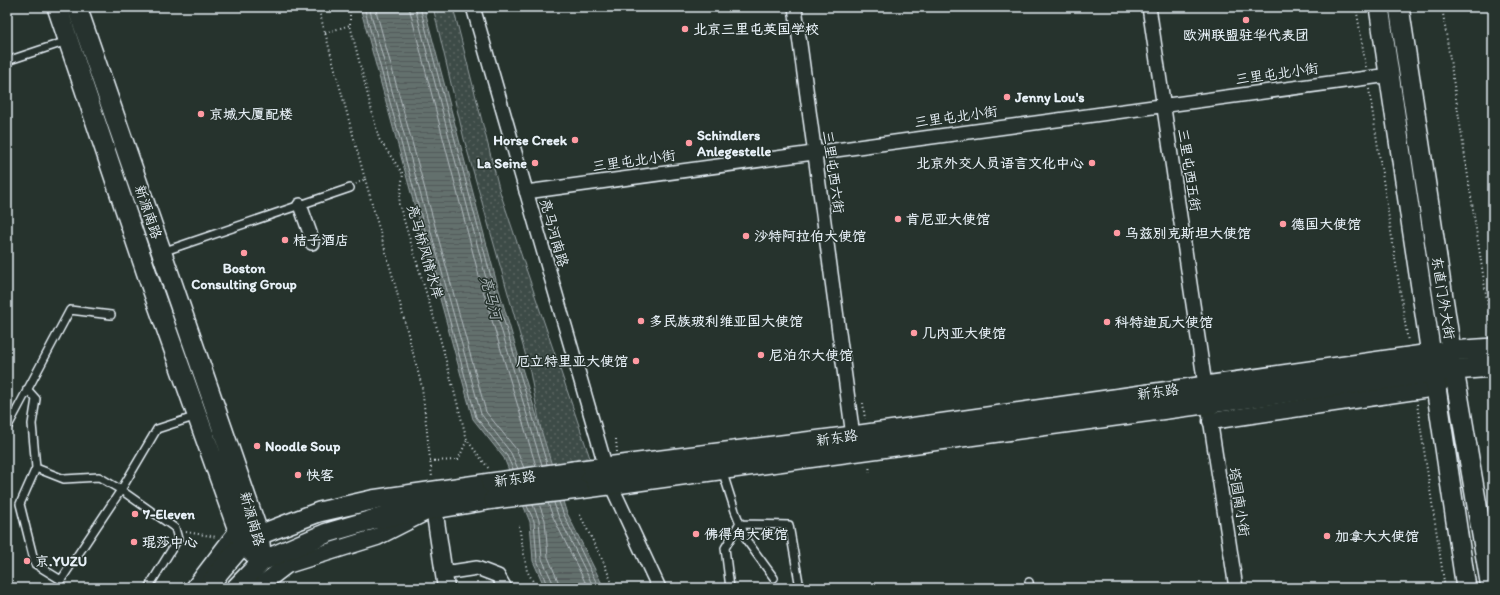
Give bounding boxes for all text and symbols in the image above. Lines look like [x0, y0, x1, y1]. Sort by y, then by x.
marker: 欧洲联盟驻华代表团 [1241, 15, 1251, 25]
place label: 北京三里屯英国学校 [693, 21, 819, 38]
marker: 北京三里屯英国学校 [680, 24, 690, 34]
place label: 欧洲联盟驻华代表团 [1183, 27, 1309, 44]
street label: 三里屯北小街 [1234, 60, 1320, 88]
place label: Jenny Lou's [1014, 89, 1085, 106]
marker: Jenny Lou's [1002, 92, 1012, 102]
street label: 三里屯北小街 [913, 103, 999, 131]
place label: 京城大厦配楼 [209, 106, 293, 123]
marker: 京城大厦配楼 [196, 109, 206, 119]
place label: Schindlers Anlegestelle [696, 127, 771, 160]
street label: 三里屯西五街 [1174, 127, 1204, 213]
street label: 三里屯西六街 [819, 129, 847, 215]
place label: Horse Creek [493, 132, 568, 149]
marker: Horse Creek [570, 135, 580, 145]
marker: Schindlers Anlegestelle [684, 138, 694, 148]
street label: 三里屯北小街 [591, 147, 677, 175]
place label: La Seine [477, 155, 527, 172]
place label: 北京外交人员语言文化中心 [916, 155, 1084, 172]
marker: La Seine [530, 158, 540, 168]
marker: 北京外交人员语言文化中心 [1087, 158, 1097, 168]
street label: 新源南路 [131, 183, 165, 241]
street label: 亮马河南路 [536, 197, 572, 269]
street label: 亮马桥风情水岸 [403, 203, 447, 301]
place label: 肯尼亚大使馆 [906, 211, 990, 228]
marker: 肯尼亚大使馆 [893, 214, 903, 224]
place label: 德国大使馆 [1291, 216, 1361, 233]
marker: 德国大使馆 [1278, 219, 1288, 229]
place label: 乌兹别克斯坦大使馆 [1125, 225, 1251, 242]
place label: 沙特阿拉伯大使馆 [754, 228, 866, 245]
marker: 乌兹别克斯坦大使馆 [1112, 228, 1122, 238]
marker: 沙特阿拉伯大使馆 [741, 231, 751, 241]
place label: 桔子酒店 [293, 232, 349, 249]
marker: 桔子酒店 [280, 235, 290, 245]
marker: Boston Consulting Group [239, 248, 249, 258]
street label: 东直门外大街 [1428, 255, 1458, 341]
place label: Boston Consulting Group [191, 260, 297, 293]
water label: 亮马河 [476, 274, 506, 325]
place label: 多民族玻利维亚国大使馆 [649, 313, 803, 330]
place label: 科特迪瓦大使馆 [1115, 314, 1213, 331]
marker: 多民族玻利维亚国大使馆 [636, 316, 646, 326]
marker: 科特迪瓦大使馆 [1102, 317, 1112, 327]
place label: 几内亚大使馆 [922, 325, 1006, 342]
marker: 几内亚大使馆 [909, 328, 919, 338]
place label: 尼泊尔大使馆 [769, 347, 853, 364]
marker: 尼泊尔大使馆 [756, 350, 766, 360]
place label: 厄立特里亚大使馆 [516, 353, 628, 370]
marker: 厄立特里亚大使馆 [631, 356, 641, 366]
street label: 新东路 [1136, 381, 1180, 403]
street label: 新东路 [815, 427, 859, 449]
place label: Noodle Soup [265, 438, 341, 455]
marker: Noodle Soup [252, 441, 262, 451]
street label: 塔园南小街 [1225, 466, 1253, 538]
place label: 快客 [306, 467, 334, 484]
street label: 新东路 [493, 468, 537, 490]
marker: 快客 [293, 470, 303, 480]
street label: 新源南路 [236, 490, 268, 548]
place label: 7-Eleven [142, 506, 195, 523]
marker: 7-Eleven [130, 509, 140, 519]
place label: 佛得角大使馆 [704, 526, 788, 543]
place label: 加拿大大使馆 [1335, 528, 1419, 545]
marker: 佛得角大使馆 [691, 529, 701, 539]
marker: 加拿大大使馆 [1322, 531, 1332, 541]
place label: 琨莎中心 [142, 534, 198, 551]
marker: 琨莎中心 [129, 537, 139, 547]
place label: 京.YUZU [35, 553, 87, 570]
marker: 京.YUZU [22, 556, 32, 566]

